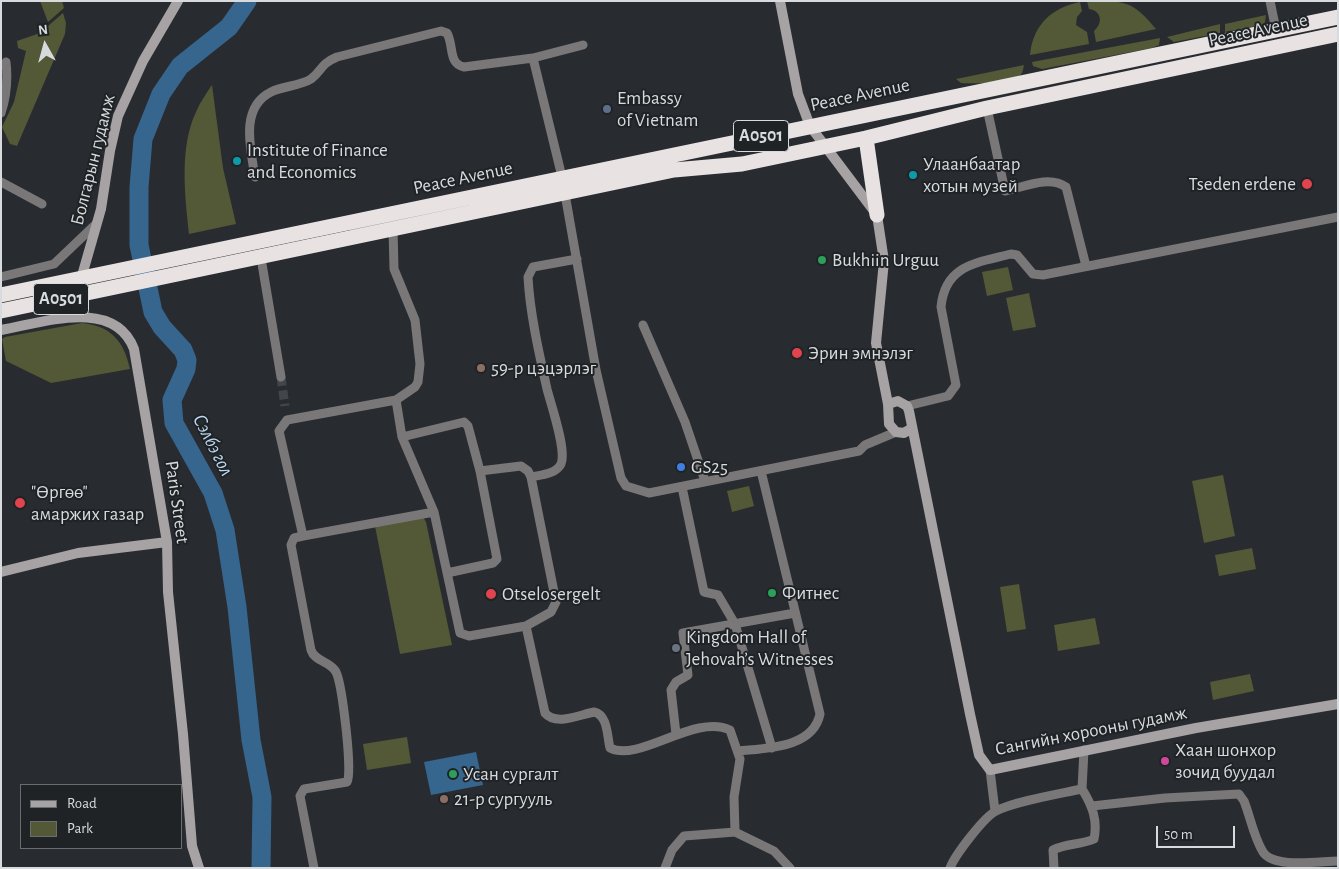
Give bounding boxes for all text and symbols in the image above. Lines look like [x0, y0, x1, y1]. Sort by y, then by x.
street label: Peace Avenue [1206, 8, 1310, 52]
north arrow [20, 20, 70, 70]
text: N [37, 23, 49, 38]
street label: Peace Avenue [808, 73, 912, 117]
place label: Embassy of Vietnam [617, 87, 699, 131]
street label: Болгарын гудамж [66, 92, 120, 228]
marker: Embassy of Vietnam [601, 103, 613, 115]
road number: A0501 [734, 120, 788, 152]
place label: Institute of Finance and Economics [247, 139, 388, 183]
place label: Улаанбаатар хотын музей [923, 153, 1020, 197]
marker: Institute of Finance and Economics [231, 155, 243, 167]
street label: Peace Avenue [411, 156, 515, 200]
marker: Улаанбаатар хотын музей [907, 169, 919, 181]
place label: Tseden erdene [1189, 173, 1296, 195]
marker: Tseden erdene [1300, 177, 1314, 191]
place label: Bukhiin Urguu [832, 249, 939, 271]
marker: Bukhiin Urguu [816, 254, 828, 266]
road number: A0501 [34, 284, 88, 314]
place label: Эрин эмнэлэг [808, 342, 913, 364]
marker: Эрин эмнэлэг [790, 346, 804, 360]
place label: 59-р цэцэрлэг [491, 357, 596, 379]
marker: 59-р цэцэрлэг [475, 362, 487, 374]
water label: Сэлбэ гол [187, 410, 239, 480]
place label: GS25 [691, 456, 728, 478]
street label: Paris Street [160, 459, 194, 545]
marker: GS25 [675, 461, 687, 473]
place label: "Өргөө" амаржих газар [31, 481, 144, 525]
marker: "Өргөө" амаржих газар [13, 496, 27, 510]
place label: Фитнес [782, 582, 839, 604]
place label: Otselosergelt [502, 583, 601, 605]
marker: Otselosergelt [484, 587, 498, 601]
marker: Фитнес [766, 587, 778, 599]
place label: Kingdom Hall of Jehovah’s Witnesses [686, 626, 834, 670]
marker: Kingdom Hall of Jehovah’s Witnesses [670, 642, 682, 654]
street label: Сангийн хорооны гудамж [993, 701, 1189, 761]
place label: Хаан шонхор зочид буудал [1175, 739, 1276, 783]
marker: Хаан шонхор зочид буудал [1159, 755, 1171, 767]
place label: Усан сургалт [463, 763, 558, 785]
marker: Усан сургалт [447, 768, 459, 780]
legend [20, 784, 182, 849]
place label: 21-р сургууль [454, 788, 552, 810]
marker: 21-р сургууль [438, 793, 450, 805]
text: Road [67, 796, 97, 811]
scale bar [1159, 816, 1238, 848]
text: Park [67, 821, 93, 836]
text: 50 m [1164, 827, 1193, 842]

